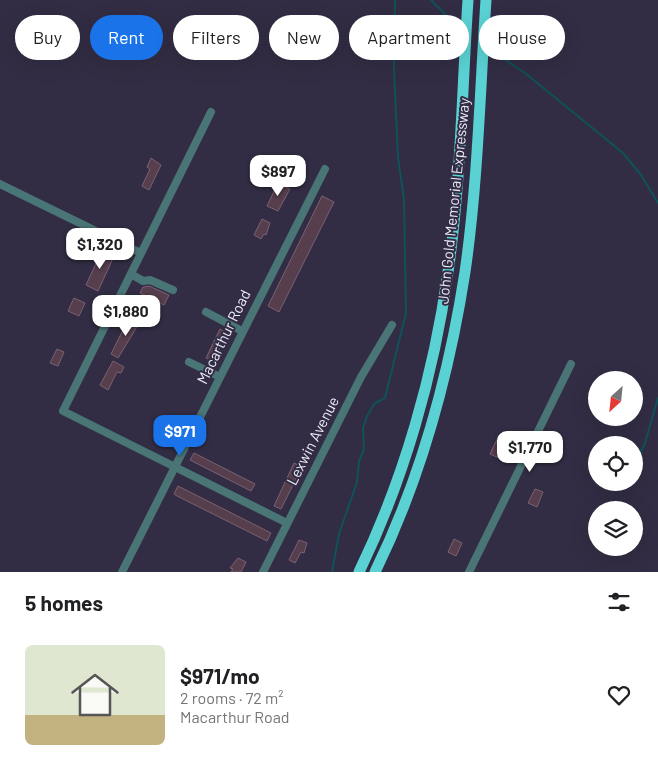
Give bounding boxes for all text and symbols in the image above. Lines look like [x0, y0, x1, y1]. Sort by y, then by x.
chip: Buy [15, 15, 80, 60]
chip: Rent [90, 15, 163, 60]
chip: Filters [173, 15, 259, 60]
chip: New [269, 15, 339, 60]
chip: Apartment [349, 15, 469, 60]
chip: House [479, 15, 565, 60]
street label: John Gold Memorial Expressway [433, 97, 473, 305]
pin: $897 [248, 154, 308, 197]
text: $897 [261, 161, 295, 180]
pin: $1,320 [59, 228, 141, 270]
text: $1,320 [77, 234, 123, 253]
street label: Macarthur Road [192, 286, 254, 387]
pin: $1,880 [85, 294, 167, 337]
text: $1,880 [103, 301, 149, 320]
north arrow [588, 371, 642, 426]
map controls [588, 371, 643, 556]
street label: Lexwin Avenue [282, 393, 342, 488]
pin: $971 [150, 414, 210, 457]
text: $971 [164, 421, 196, 440]
pin: $1,770 [489, 430, 571, 473]
button: locate [588, 436, 643, 491]
text: $1,770 [508, 437, 552, 456]
button: layers [588, 501, 643, 556]
icon: filters [605, 588, 633, 616]
text: 5 homes [25, 590, 103, 615]
text: $971/mo [180, 663, 260, 688]
icon: home [65, 665, 125, 725]
icon: heart [605, 681, 633, 709]
text: 2 rooms · 72 m² [180, 688, 283, 707]
text: Macarthur Road [180, 707, 290, 726]

